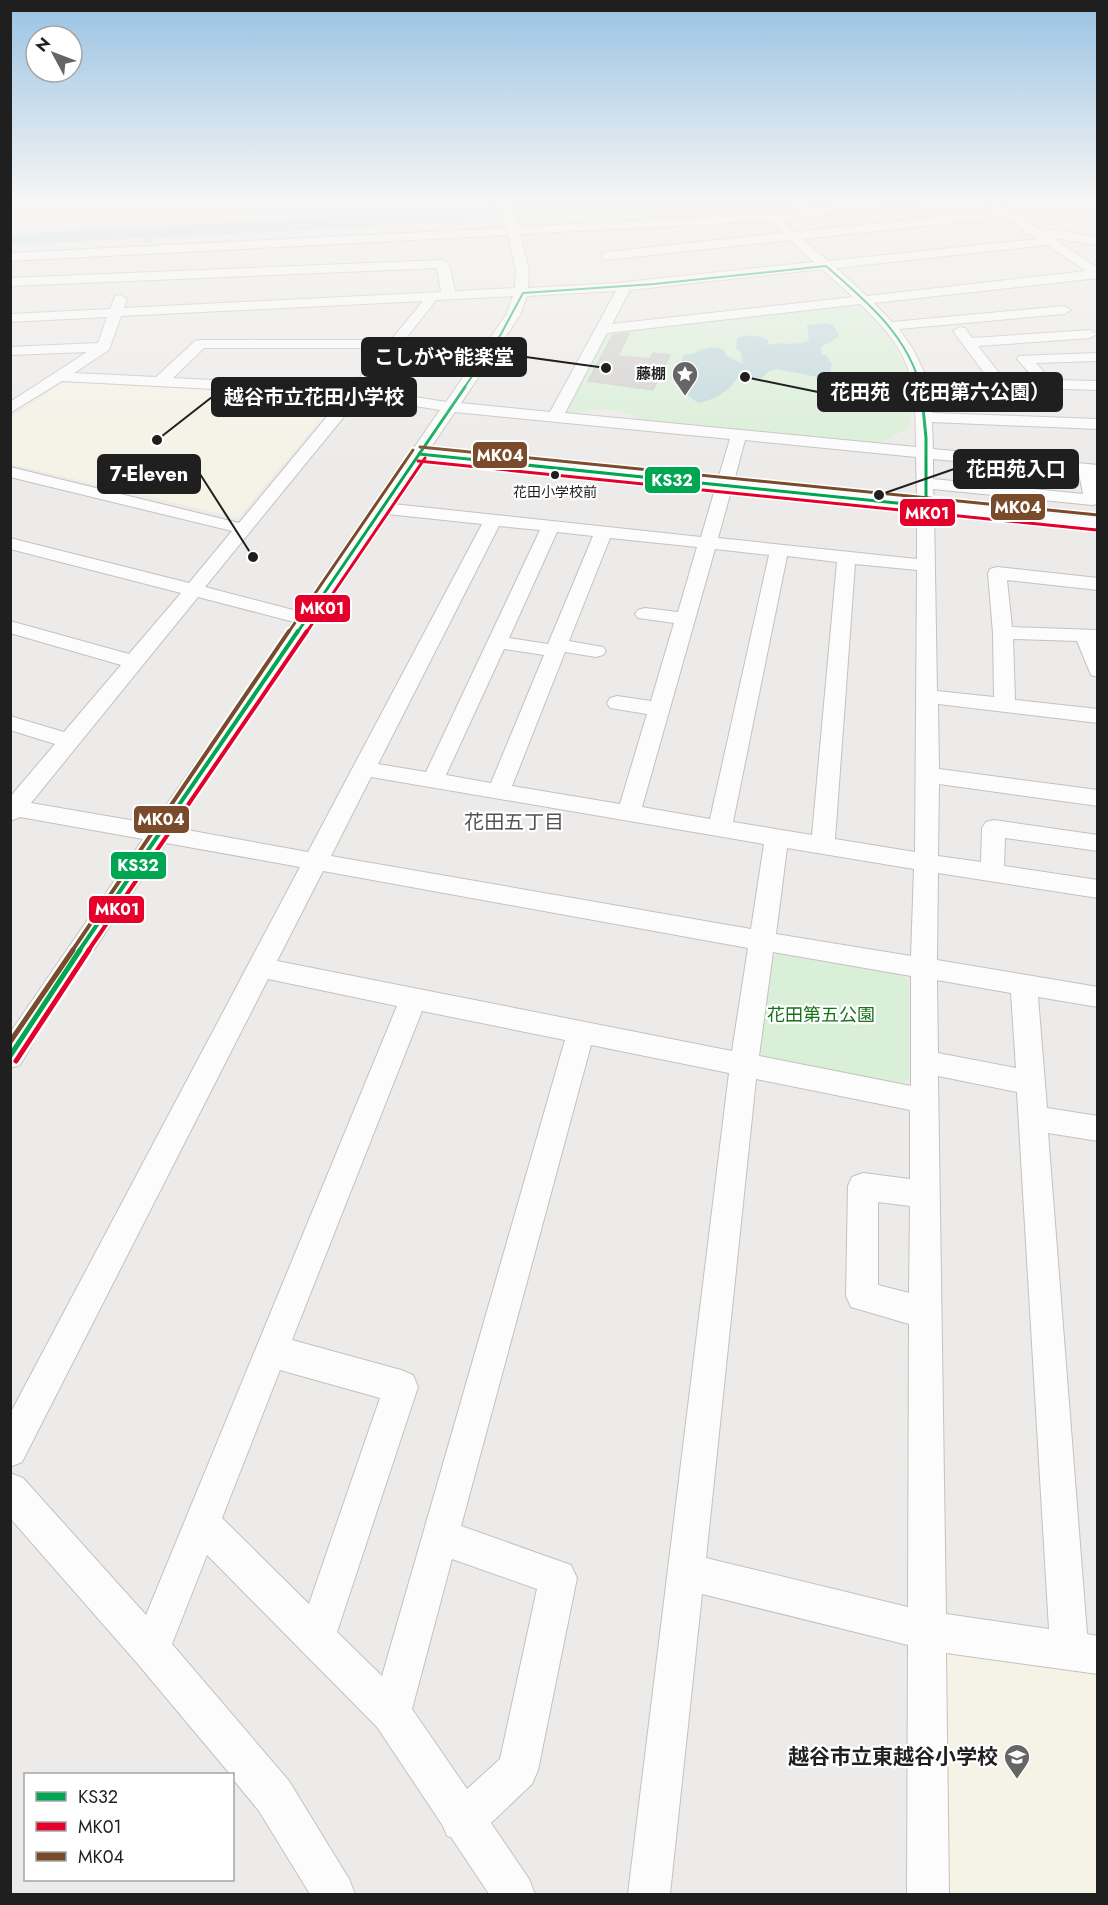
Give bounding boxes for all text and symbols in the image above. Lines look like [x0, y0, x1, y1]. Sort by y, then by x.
north arrow [24, 24, 84, 84]
text: N [30, 32, 56, 57]
callout: こしがや能楽堂 [362, 338, 526, 376]
text: こしがや能楽堂 [374, 343, 514, 372]
place icon: 藤棚 [670, 359, 700, 397]
place label: 藤棚 [636, 363, 666, 385]
callout: 花田苑（花田第六公園） [818, 373, 1062, 411]
callout: 越谷市立花田小学校 [212, 378, 416, 416]
text: 花田苑（花田第六公園） [830, 378, 1050, 407]
text: 越谷市立花田小学校 [224, 383, 404, 412]
line badge: MK04 [472, 441, 528, 469]
text: MK04 [476, 444, 524, 467]
callout: 花田苑入口 [954, 450, 1078, 488]
callout: 7-Eleven [98, 455, 200, 493]
text: 花田苑入口 [966, 455, 1066, 484]
text: 7-Eleven [110, 460, 188, 489]
line badge: KS32 [644, 466, 701, 494]
marker: 花田小学校前 [549, 469, 561, 481]
text: KS32 [651, 469, 693, 492]
place label: 花田小学校前 [513, 482, 597, 502]
line badge: MK04 [990, 493, 1046, 521]
text: MK04 [994, 496, 1042, 519]
line badge: MK01 [899, 498, 956, 527]
text: MK01 [905, 502, 949, 525]
line badge: MK01 [294, 594, 351, 623]
text: MK01 [300, 597, 344, 620]
line badge: MK04 [133, 805, 190, 834]
text: MK04 [137, 808, 185, 831]
district label: 花田五丁目 [464, 808, 564, 837]
line badge: KS32 [110, 851, 167, 880]
text: KS32 [117, 854, 159, 877]
line badge: MK01 [88, 895, 145, 924]
text: MK01 [95, 898, 139, 921]
park label: 花田第五公園 [767, 1002, 875, 1028]
place label: 越谷市立東越谷小学校 [788, 1742, 998, 1772]
school or university icon: 越谷市立東越谷小学校 [1002, 1742, 1032, 1780]
legend [24, 1773, 234, 1881]
text: KS32 [78, 1784, 118, 1810]
text: MK01 [78, 1814, 122, 1840]
text: MK04 [78, 1844, 124, 1870]

